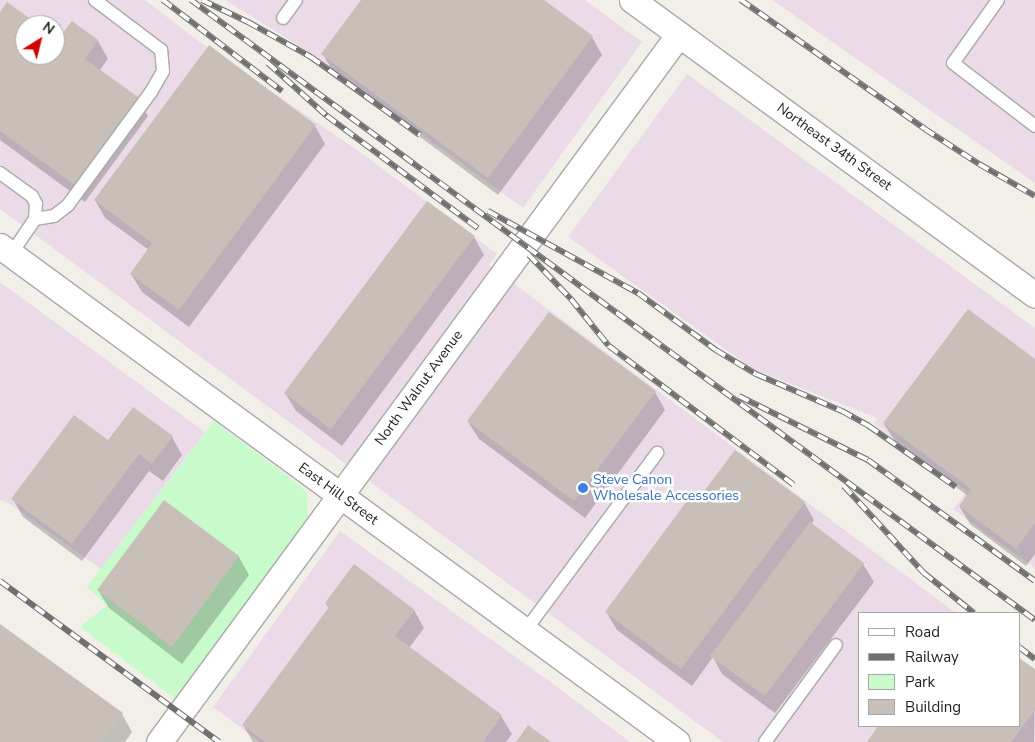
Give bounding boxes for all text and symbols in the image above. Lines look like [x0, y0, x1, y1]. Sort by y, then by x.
north arrow [15, 15, 65, 65]
text: N [39, 17, 58, 39]
street label: Northeast 34th Street [773, 100, 895, 194]
street label: North Walnut Avenue [372, 327, 466, 449]
street label: East Hill Street [295, 459, 381, 529]
place label: Steve Canon Wholesale Accessories [593, 472, 739, 504]
marker: Steve Canon Wholesale Accessories [577, 482, 589, 494]
legend [858, 612, 1020, 727]
text: Road [905, 622, 940, 642]
text: Railway [905, 647, 959, 667]
text: Park [905, 672, 935, 692]
text: Building [905, 697, 961, 717]

